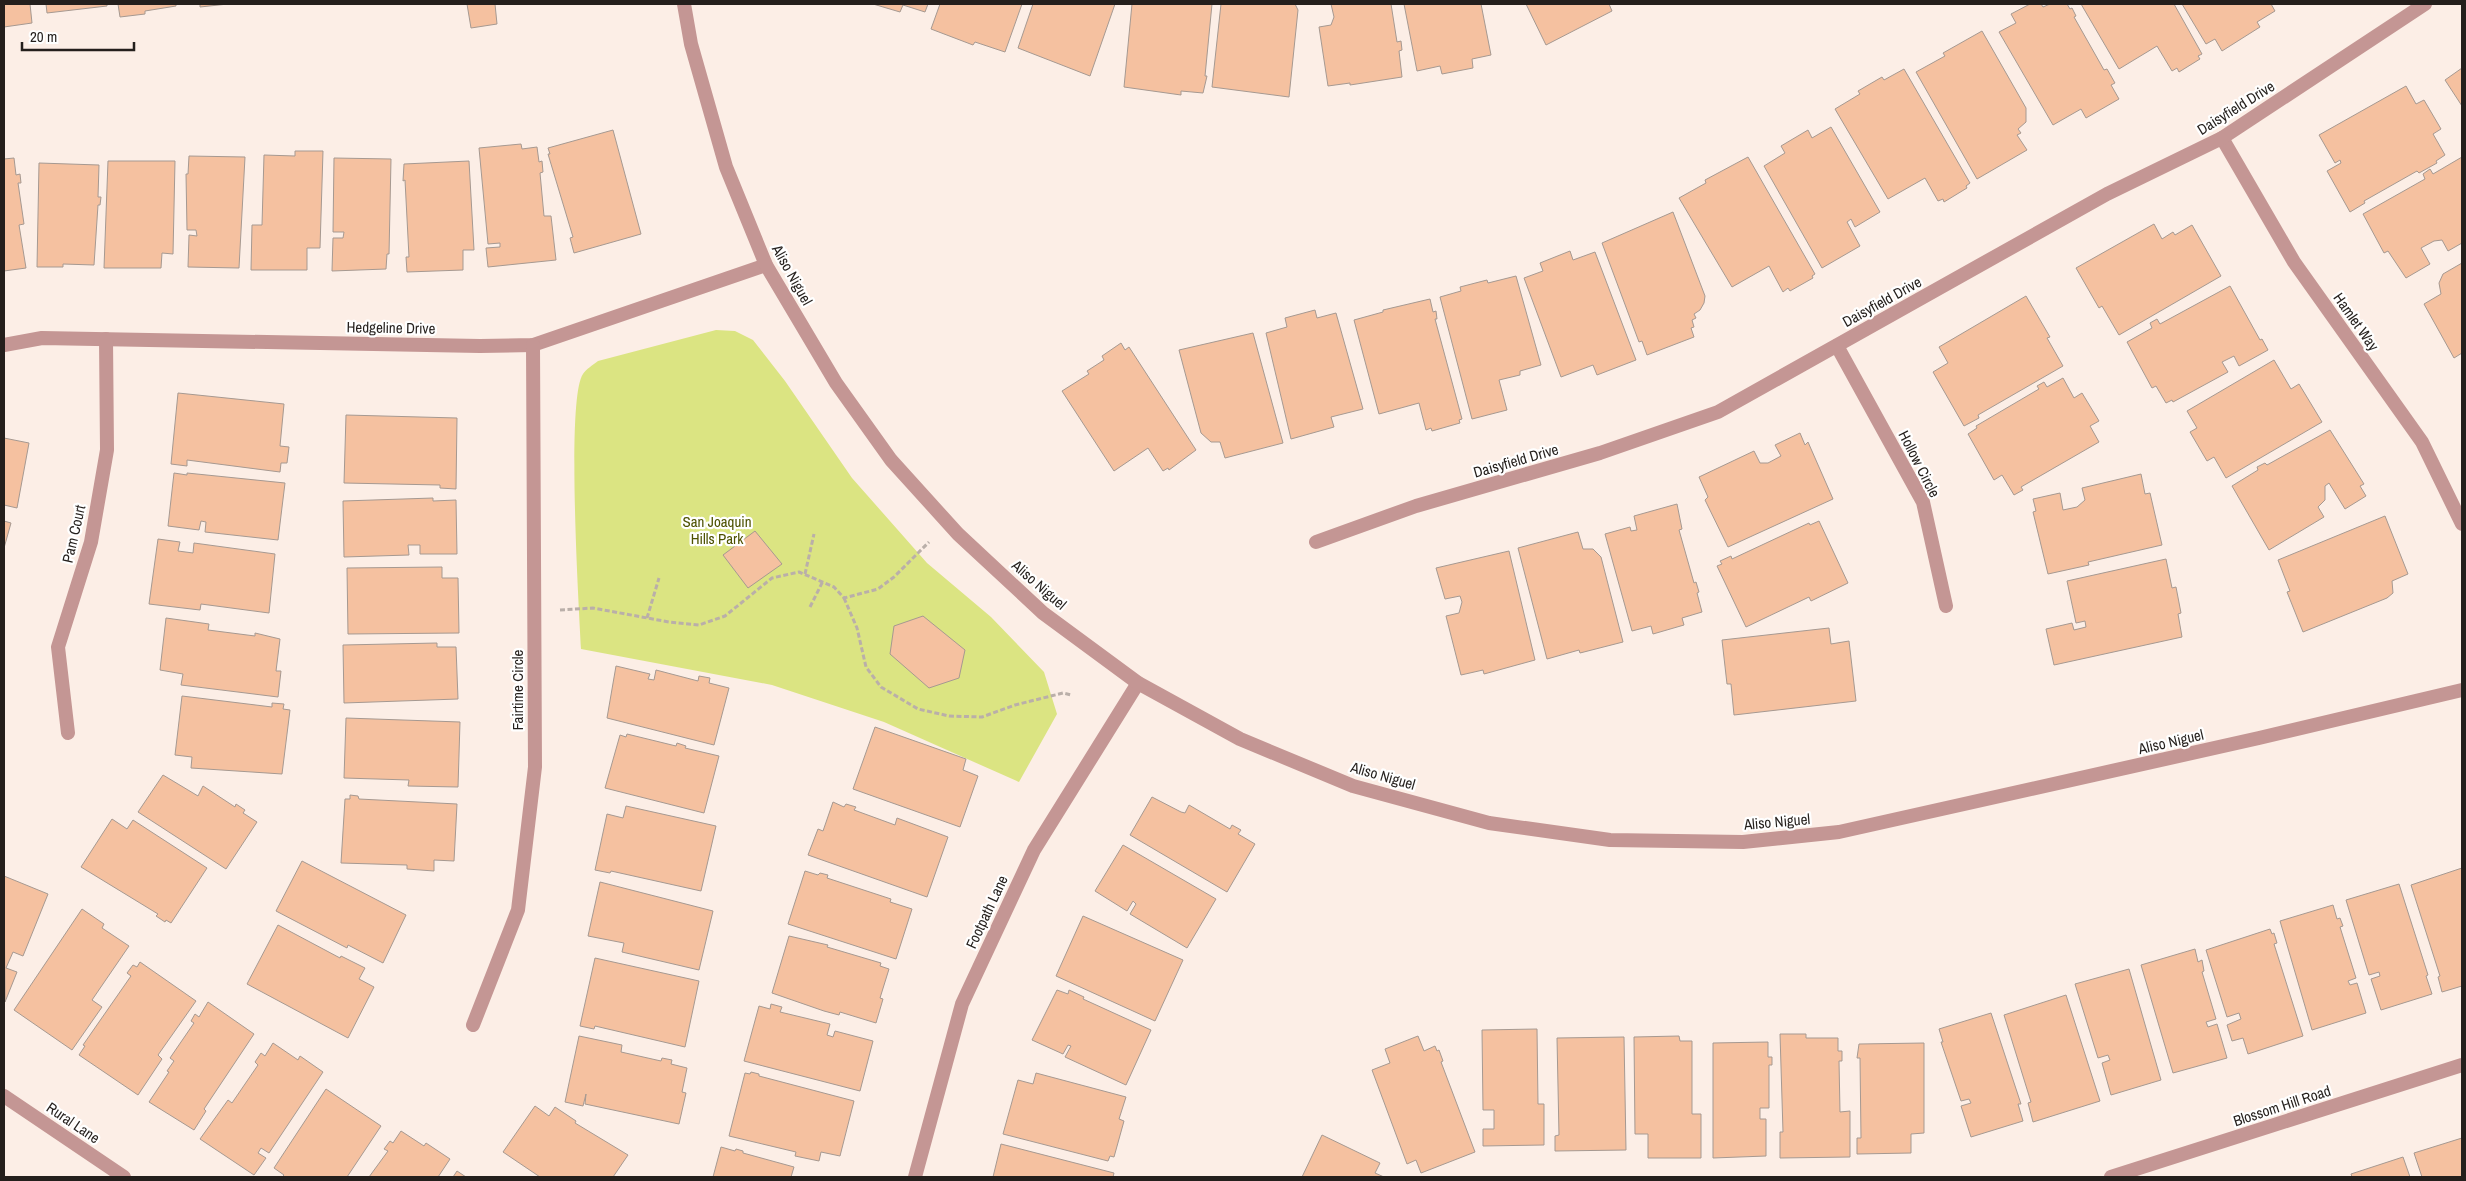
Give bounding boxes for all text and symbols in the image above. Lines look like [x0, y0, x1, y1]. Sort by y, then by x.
scale bar [22, 20, 135, 52]
text: 20 m [30, 26, 57, 47]
street label: Daisyfield Drive [2193, 75, 2279, 140]
street label: Aliso Niguel [767, 240, 818, 309]
street label: Daisyfield Drive [1838, 271, 1925, 332]
street label: Hamlet Way [2329, 288, 2385, 356]
street label: Hedgeline Drive [346, 316, 436, 339]
street label: Hollow Circle [1894, 427, 1945, 501]
street label: Daisyfield Drive [1471, 438, 1561, 483]
street label: Pam Court [57, 502, 90, 565]
park label: San Joaquin Hills Park [682, 511, 752, 549]
street label: Aliso Niguel [1007, 554, 1071, 614]
street label: Fairtime Circle [507, 649, 528, 730]
street label: Aliso Niguel [2135, 724, 2206, 759]
street label: Aliso Niguel [1347, 756, 1418, 795]
street label: Aliso Niguel [1742, 808, 1811, 835]
street label: Footpath Lane [960, 872, 1013, 952]
street label: Blossom Hill Road [2230, 1080, 2333, 1131]
street label: Rural Lane [42, 1097, 104, 1148]

